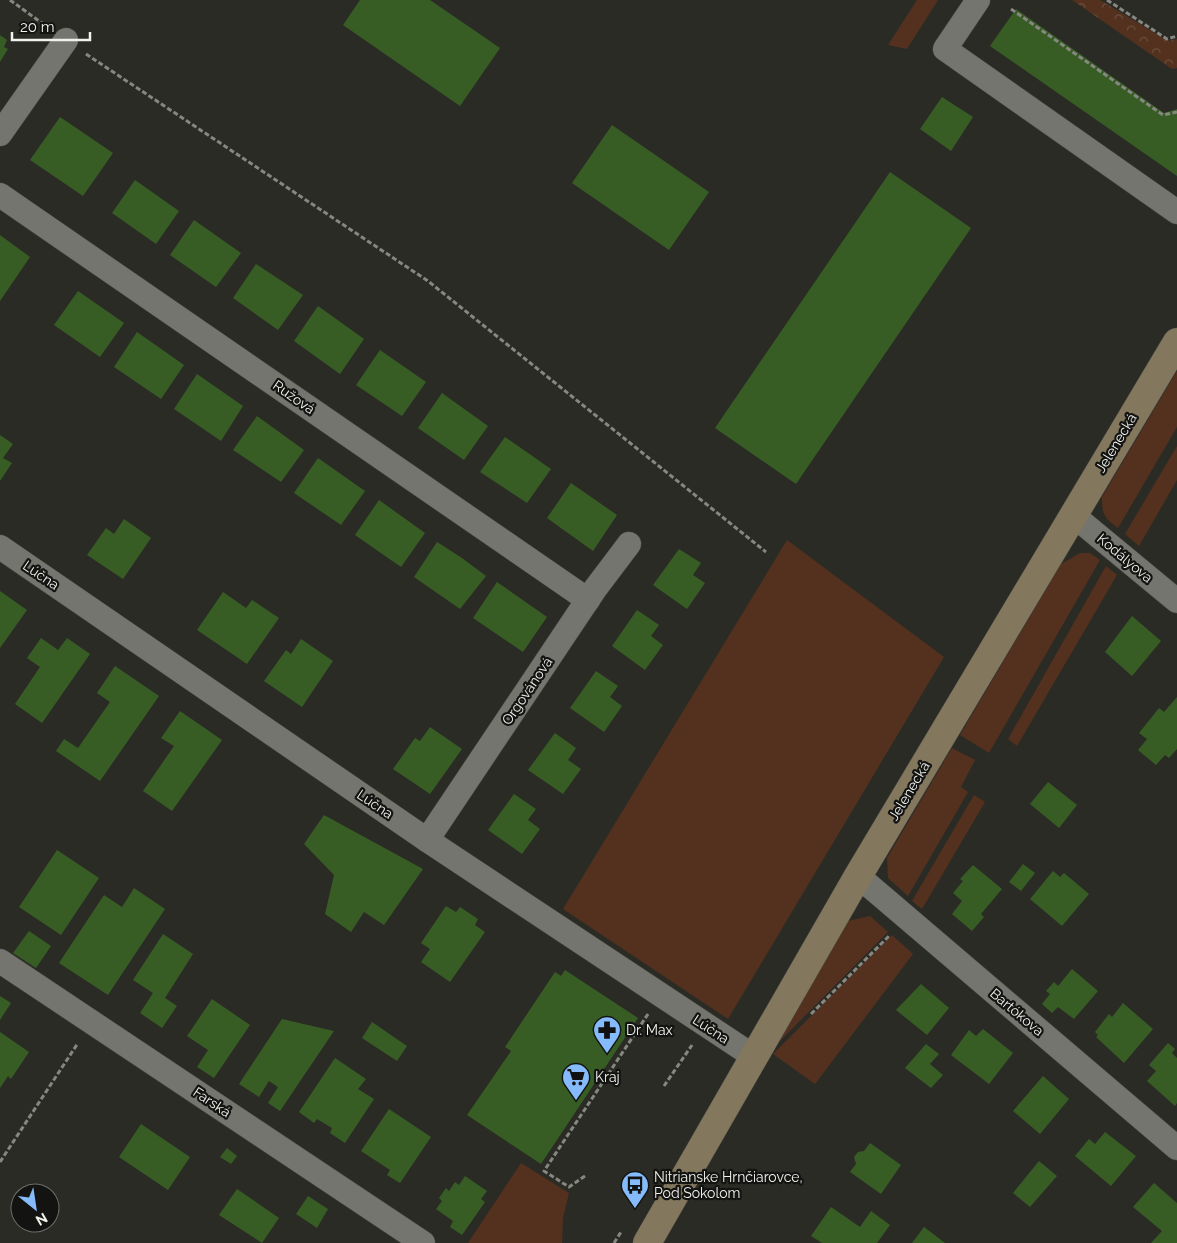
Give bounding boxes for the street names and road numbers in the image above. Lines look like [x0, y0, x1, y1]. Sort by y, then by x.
street label: Ružová [270, 377, 318, 417]
street label: Jelenecká [1092, 411, 1140, 475]
street label: Kodályova [1094, 530, 1156, 586]
street label: Lúčna [20, 557, 62, 593]
street label: Orgovánová [499, 654, 555, 728]
street label: Jelenecká [885, 759, 933, 823]
street label: Lúčna [354, 786, 396, 822]
street label: Bartókova [987, 985, 1047, 1039]
street label: Lúčna [690, 1011, 732, 1047]
street label: Farská [190, 1084, 234, 1120]

